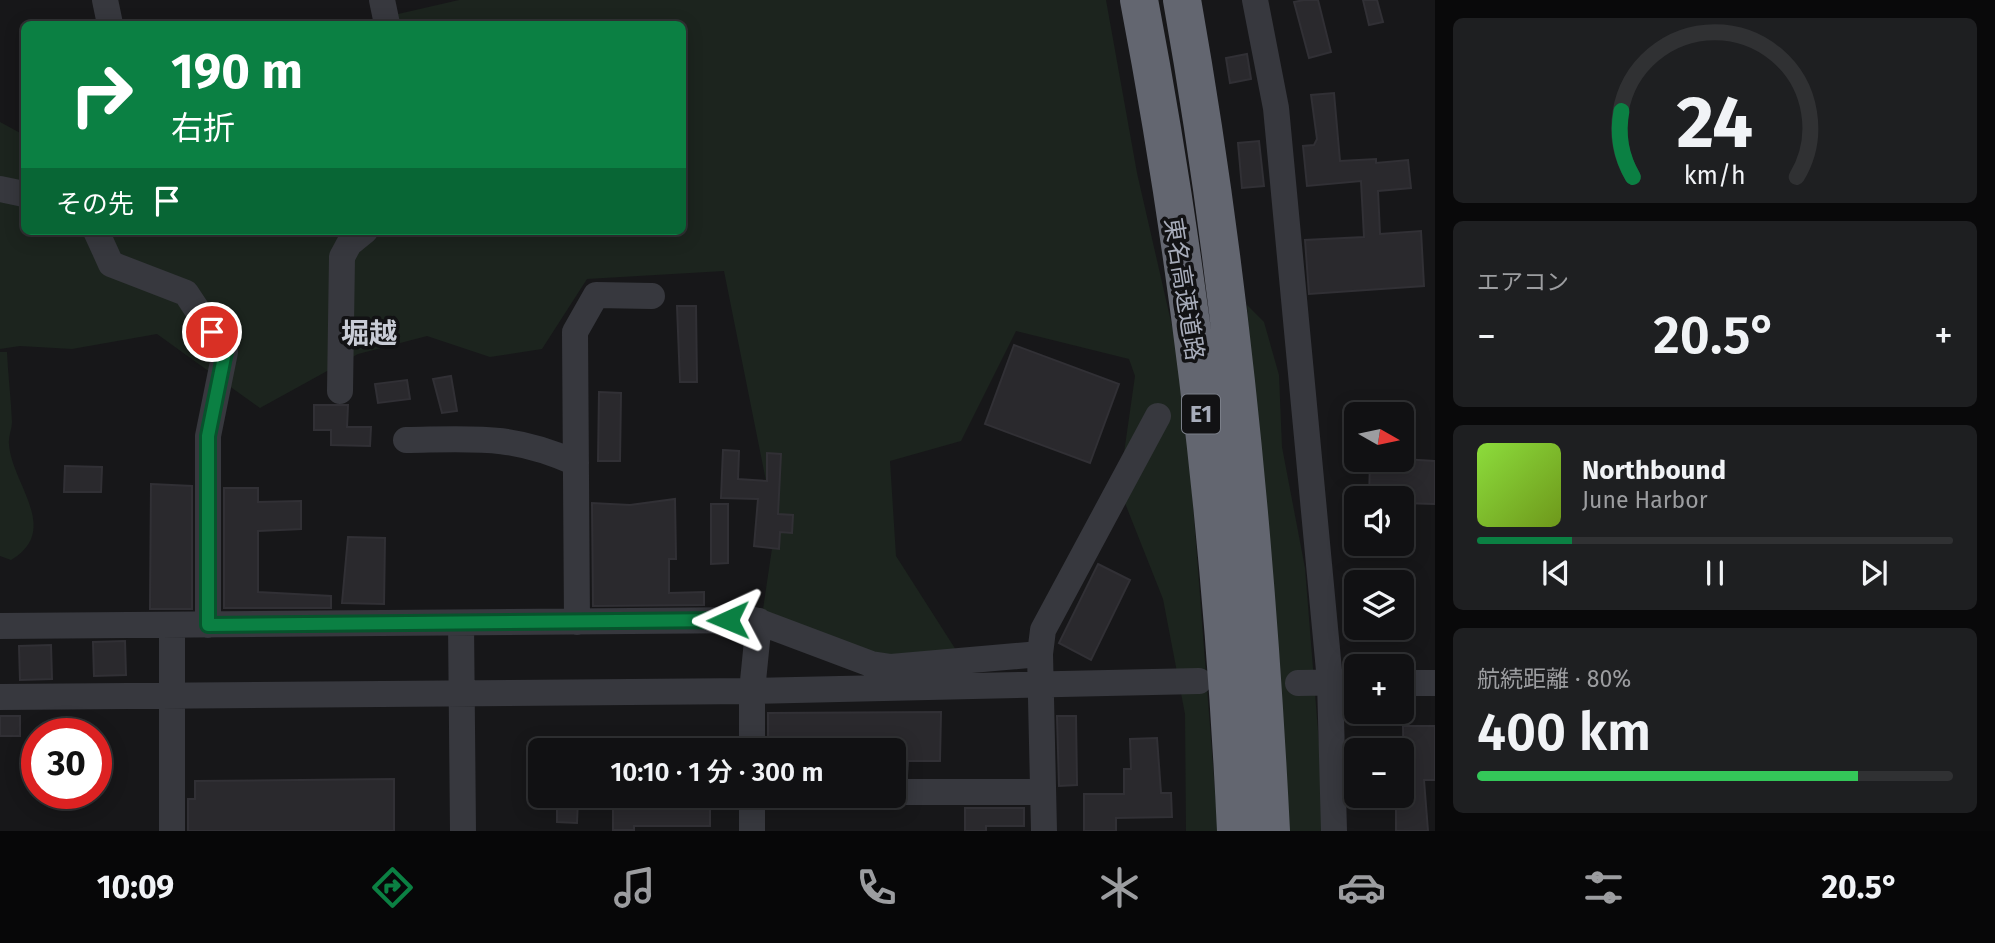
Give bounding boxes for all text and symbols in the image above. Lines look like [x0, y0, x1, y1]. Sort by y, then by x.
text: 190 m [171, 42, 303, 101]
icon: right [56, 49, 147, 140]
text: 24 [1677, 79, 1753, 166]
text: 右折 [171, 109, 235, 147]
text: km/h [1684, 160, 1746, 190]
icon: arrive [148, 182, 186, 220]
text: その先 [56, 189, 134, 220]
street label: 東名高速道路 [1159, 216, 1209, 362]
text: エアコン [1477, 268, 1569, 296]
pin [182, 302, 242, 362]
text: 20.5° [1653, 304, 1777, 367]
icon: arrive [193, 313, 231, 351]
text: − [1477, 313, 1496, 359]
text: + [1934, 313, 1953, 359]
district label: 堀越 [341, 317, 397, 350]
road number: E1 [1182, 394, 1220, 434]
north arrow [1344, 402, 1414, 472]
map controls [1344, 402, 1414, 808]
text: Northbound [1582, 455, 1726, 486]
button: sound [1344, 486, 1414, 556]
text: June Harbor [1582, 486, 1708, 514]
icon: previous [1537, 554, 1575, 592]
icon: pause [1696, 554, 1734, 592]
icon: next [1855, 554, 1893, 592]
button: layers [1344, 570, 1414, 640]
position arrow [691, 583, 765, 657]
button: + [1344, 654, 1414, 724]
text: 航続距離 · 80% [1477, 665, 1631, 693]
text: 400 km [1477, 701, 1651, 764]
speed limit sign: 30 [21, 718, 112, 809]
button: − [1344, 738, 1414, 808]
text: 10:10 · 1 分 · 300 m [610, 757, 824, 788]
icon: directions [368, 863, 417, 912]
icon: music [610, 863, 659, 912]
icon: phone [852, 863, 901, 912]
icon: climate [1095, 863, 1144, 912]
icon: car [1337, 863, 1386, 912]
icon: filters [1579, 863, 1628, 912]
text: 10:09 [97, 868, 174, 906]
text: 20.5° [1822, 868, 1898, 906]

